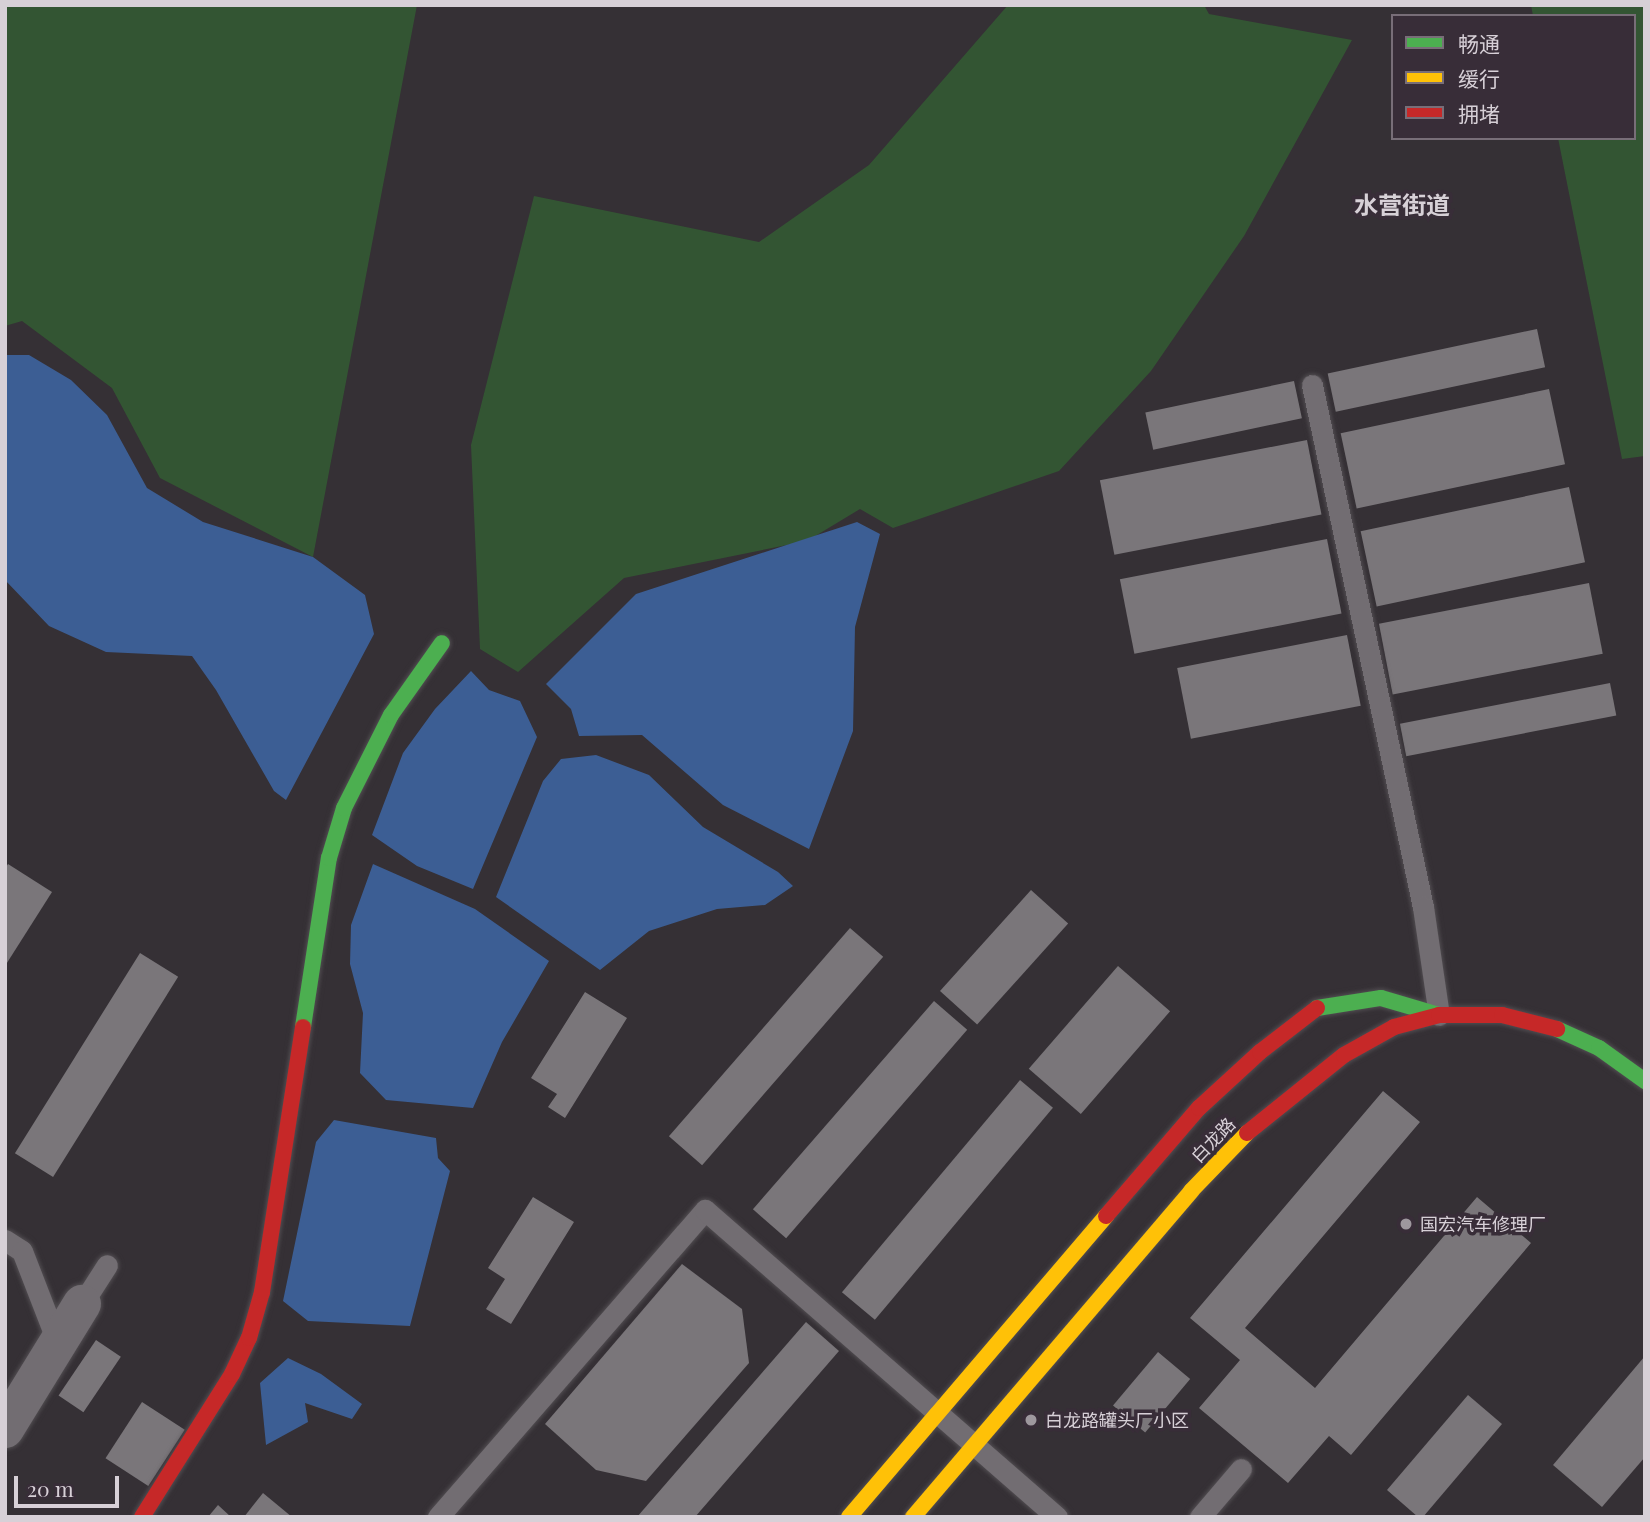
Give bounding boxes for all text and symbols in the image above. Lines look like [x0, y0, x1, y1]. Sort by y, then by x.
legend [1391, 14, 1636, 140]
text: 畅通 [1458, 29, 1500, 57]
text: 缓行 [1458, 64, 1500, 92]
text: 拥堵 [1458, 99, 1500, 127]
district label: 水营街道 [1354, 191, 1450, 219]
street label: 白龙路 [1186, 1113, 1240, 1167]
place label: 国宏汽车修理厂 [1420, 1213, 1546, 1235]
marker: 国宏汽车修理厂 [1398, 1216, 1414, 1232]
place label: 白龙路罐头厂小区 [1045, 1409, 1189, 1431]
marker: 白龙路罐头厂小区 [1023, 1412, 1039, 1428]
scale bar [18, 1462, 122, 1506]
text: 20 m [27, 1474, 74, 1502]

